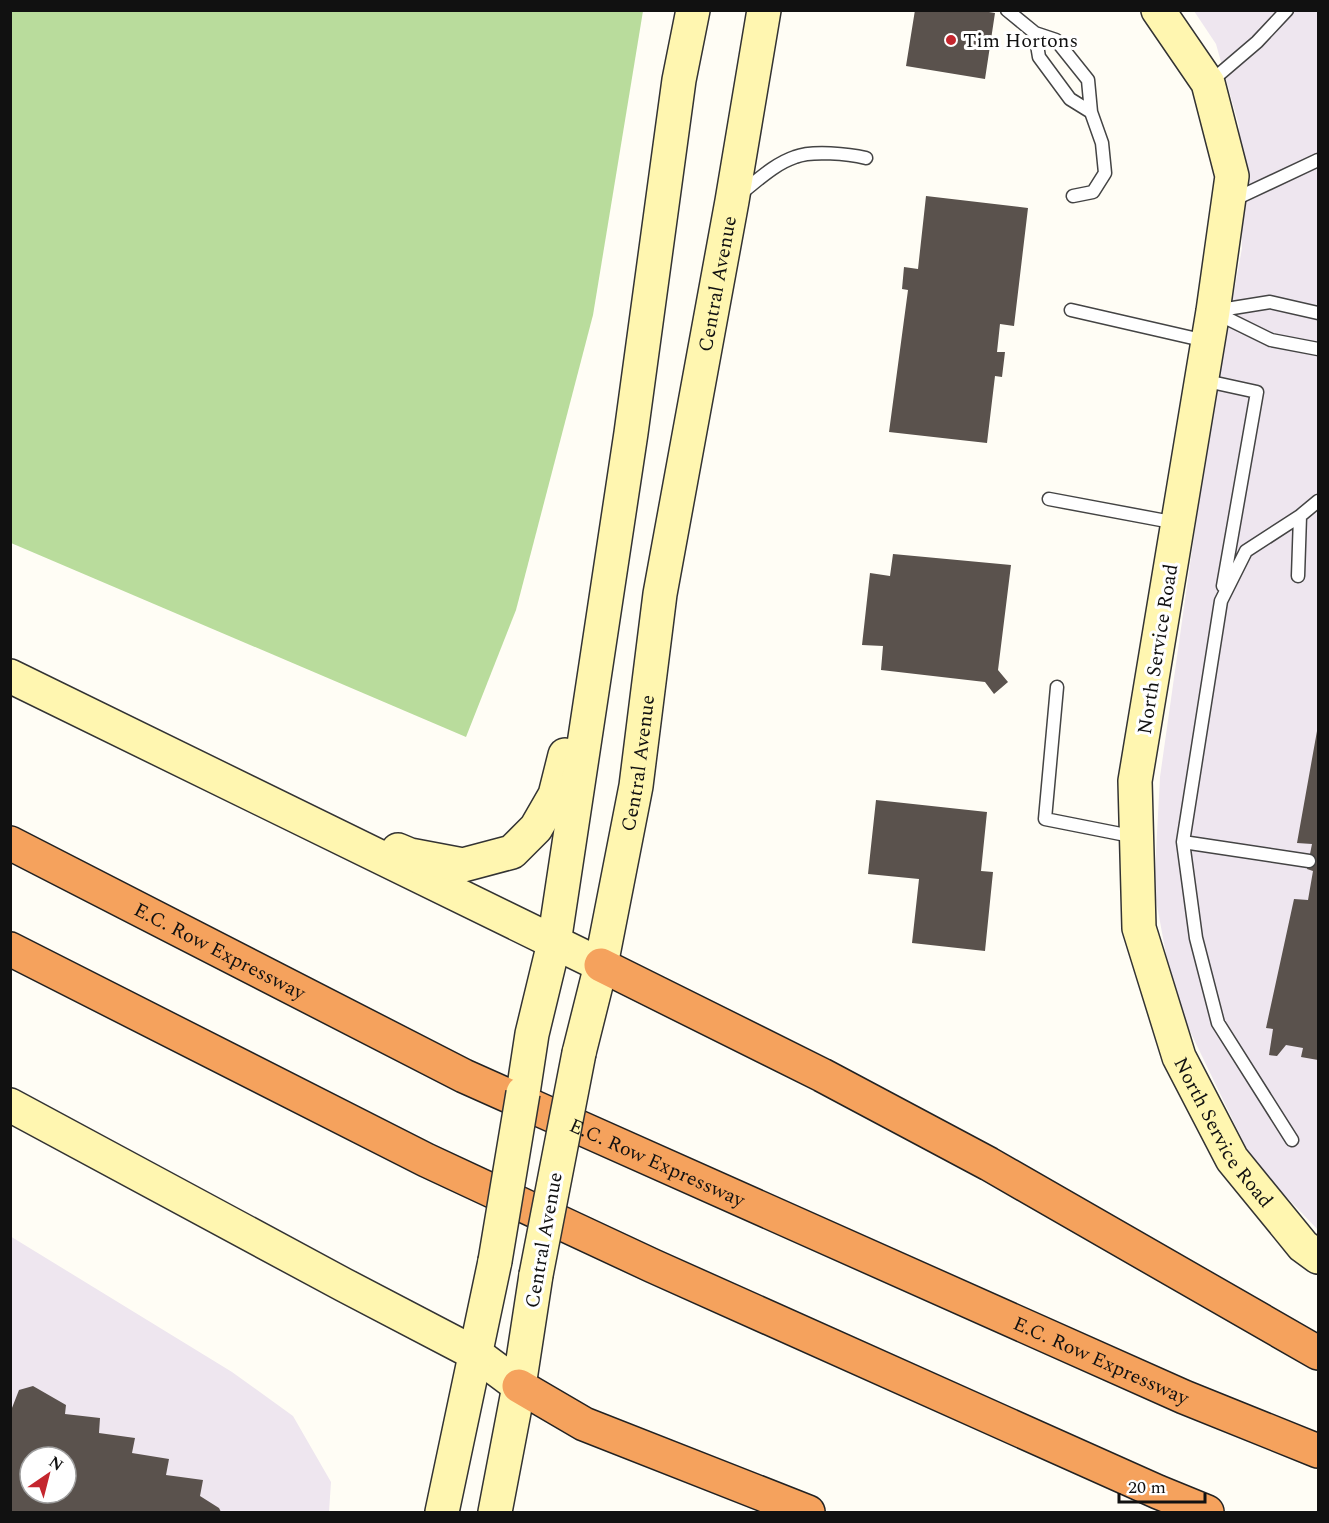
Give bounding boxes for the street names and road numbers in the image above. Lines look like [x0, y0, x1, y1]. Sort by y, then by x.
street label: Central Avenue [691, 213, 745, 354]
street label: North Service Road [1130, 562, 1186, 737]
street label: Central Avenue [613, 693, 663, 834]
street label: E.C. Row Expressway [128, 895, 312, 1009]
street label: North Service Road [1165, 1052, 1280, 1215]
street label: E.C. Row Expressway [564, 1111, 751, 1216]
street label: Central Avenue [517, 1170, 571, 1311]
street label: E.C. Row Expressway [1008, 1309, 1195, 1414]

